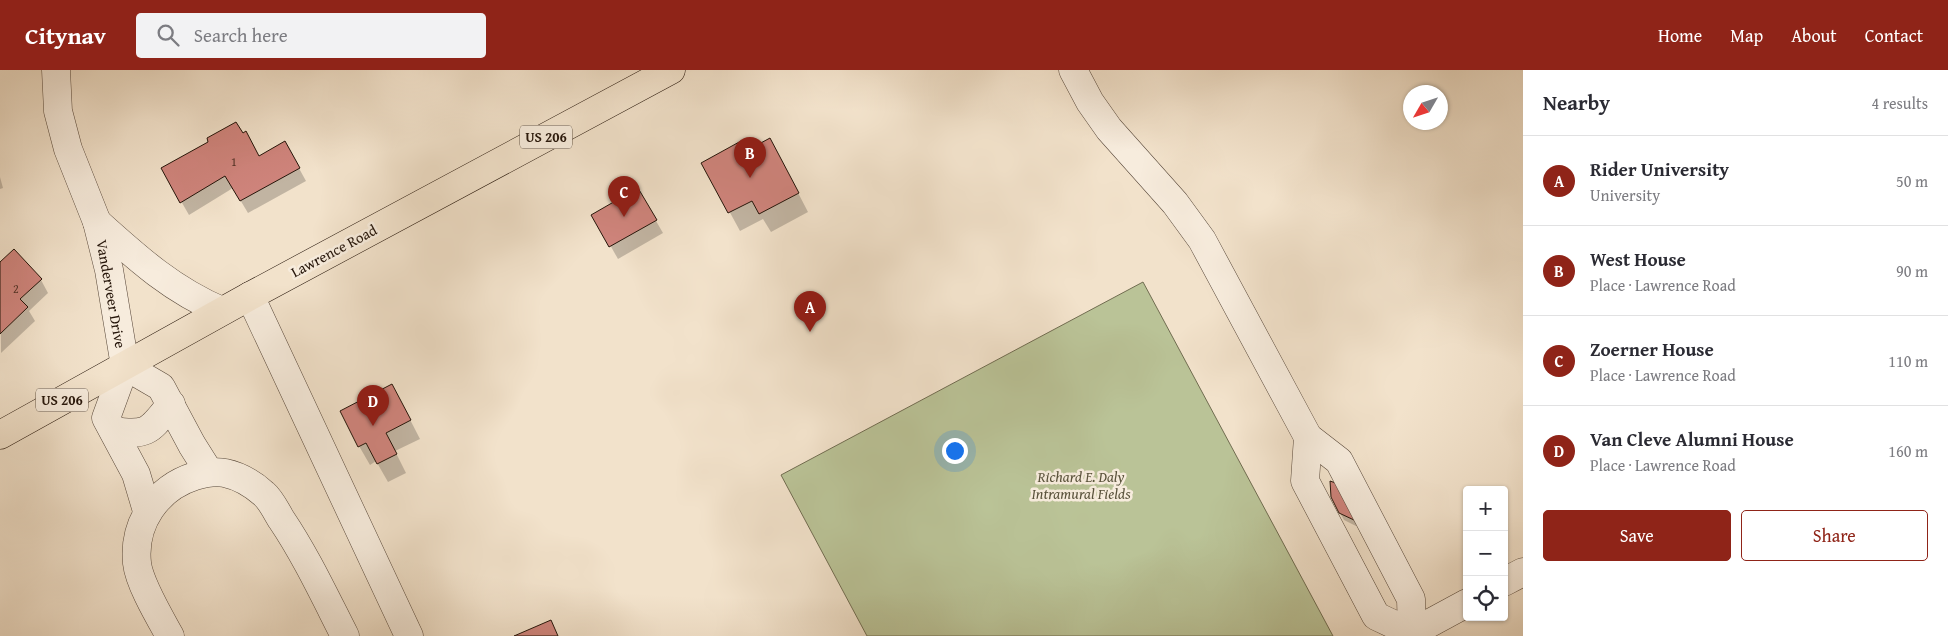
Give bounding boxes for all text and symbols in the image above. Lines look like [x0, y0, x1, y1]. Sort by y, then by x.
search box [136, 13, 486, 58]
text: Citynav [25, 18, 106, 53]
icon: search [154, 21, 182, 49]
text: Search here [194, 21, 288, 49]
text: Home [1658, 22, 1702, 49]
text: Map [1730, 22, 1763, 49]
text: About [1791, 22, 1837, 49]
text: Contact [1865, 22, 1923, 49]
north arrow [1403, 85, 1448, 130]
text: Nearby [1543, 87, 1610, 118]
text: 4 results [1871, 91, 1928, 115]
road number: US 206 [520, 126, 572, 148]
pin: B [734, 137, 766, 178]
house number: 1 [231, 153, 237, 170]
text: Rider University [1590, 155, 1729, 183]
text: A [1554, 169, 1564, 193]
text: 50 m [1896, 169, 1928, 193]
pin: C [608, 176, 640, 217]
text: University [1590, 183, 1660, 207]
street label: Lawrence Road [287, 219, 380, 282]
street label: Vanderveer Drive [92, 238, 131, 350]
text: West House [1590, 245, 1686, 273]
text: B [1554, 259, 1564, 283]
text: 90 m [1896, 259, 1928, 283]
text: Place · Lawrence Road [1590, 273, 1736, 297]
house number: 2 [13, 280, 19, 297]
pin: A [794, 291, 826, 332]
text: Zoerner House [1590, 335, 1714, 363]
text: C [1554, 349, 1564, 373]
text: 110 m [1888, 349, 1928, 373]
text: Place · Lawrence Road [1590, 363, 1736, 387]
pin: D [357, 385, 389, 426]
road number: US 206 [36, 388, 88, 412]
text: Van Cleve Alumni House [1590, 425, 1794, 453]
your location [942, 438, 968, 464]
text: D [1554, 439, 1564, 463]
text: 160 m [1888, 439, 1928, 463]
text: Place · Lawrence Road [1590, 453, 1736, 477]
park label: Richard E. Daly Intramural Fields [1031, 466, 1131, 504]
map controls [1463, 486, 1508, 621]
button: + [1463, 486, 1508, 531]
button: Save [1543, 510, 1731, 561]
button: Share [1741, 510, 1928, 561]
button: − [1463, 531, 1508, 576]
button: locate [1463, 576, 1508, 621]

